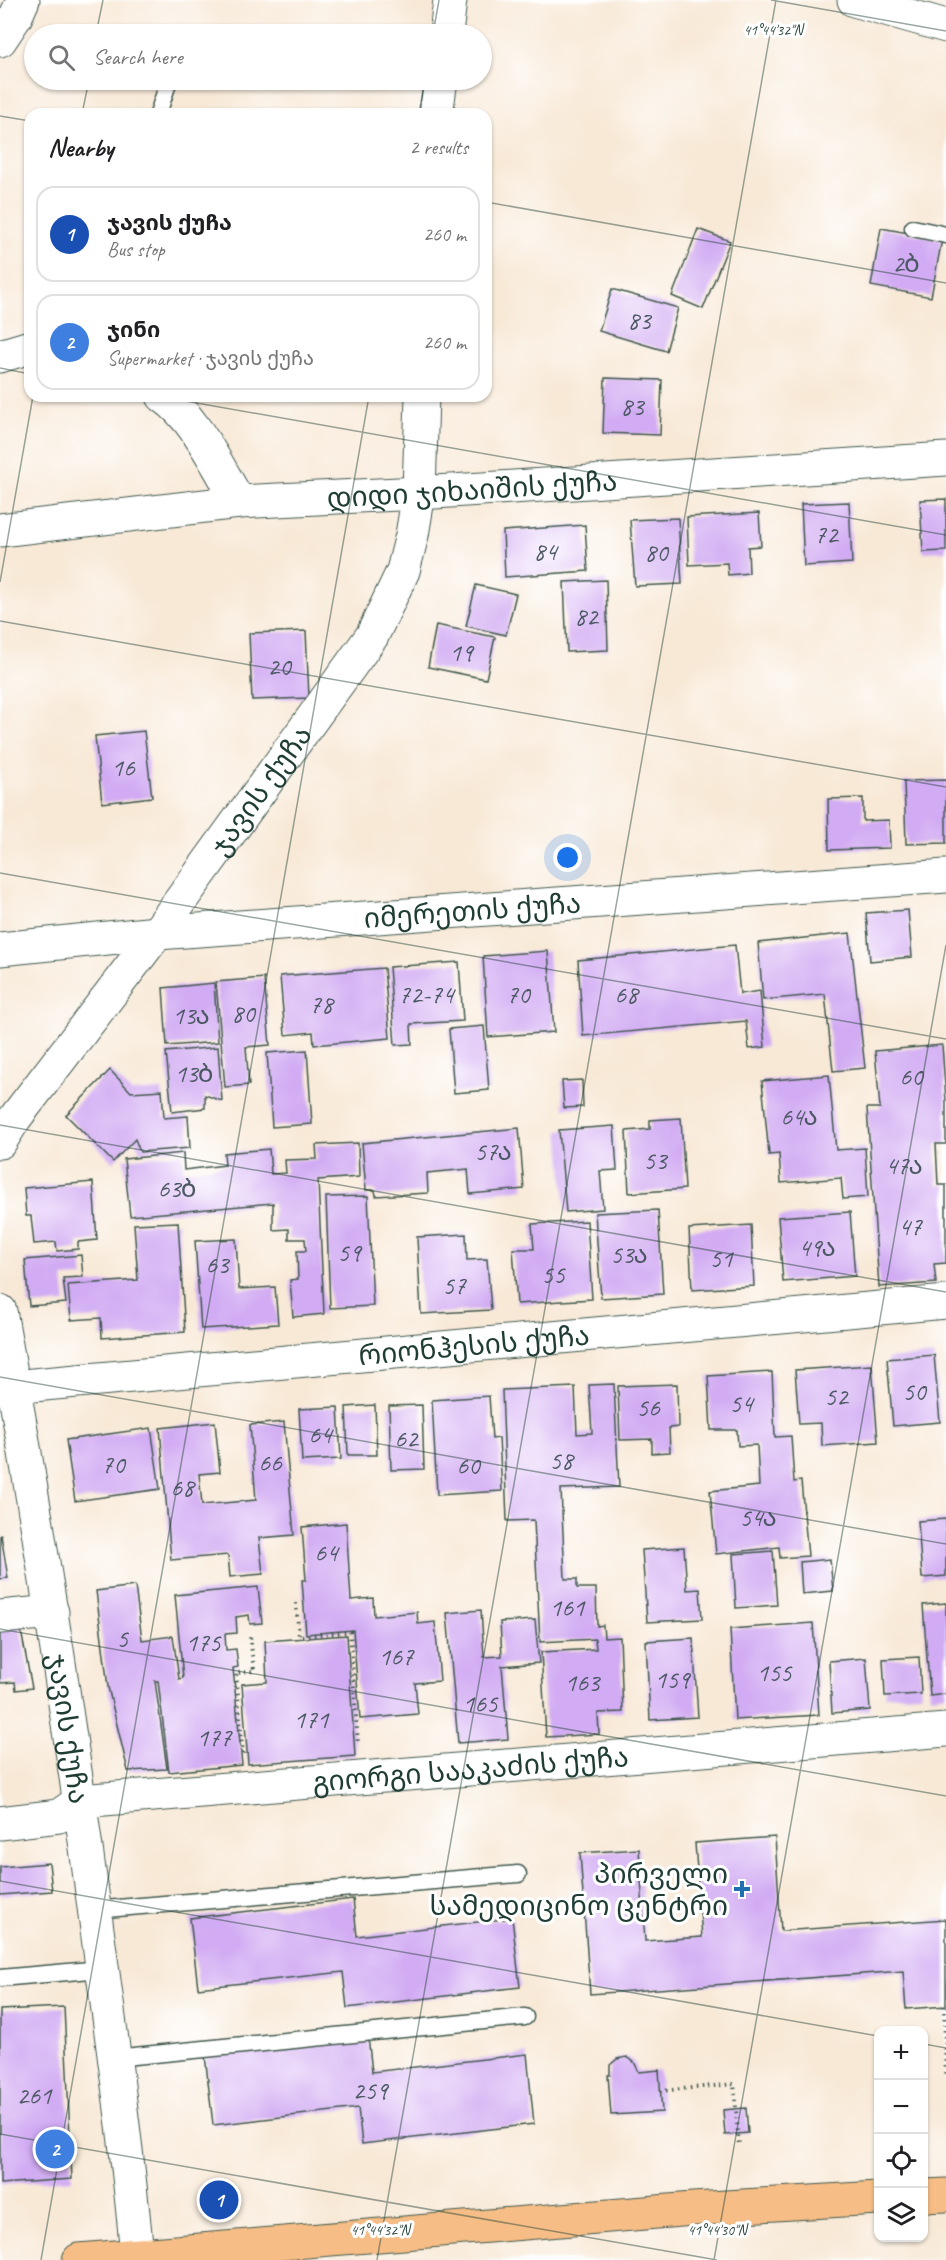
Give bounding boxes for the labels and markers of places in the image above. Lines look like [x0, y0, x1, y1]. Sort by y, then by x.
place label: პირველი სამედიცინო ცენტრი [430, 1856, 728, 1923]
marker: პირველი სამედიცინო ცენტრი [733, 1880, 751, 1898]
pin: 2 [36, 2126, 74, 2172]
pin: 1 [200, 2178, 238, 2222]

